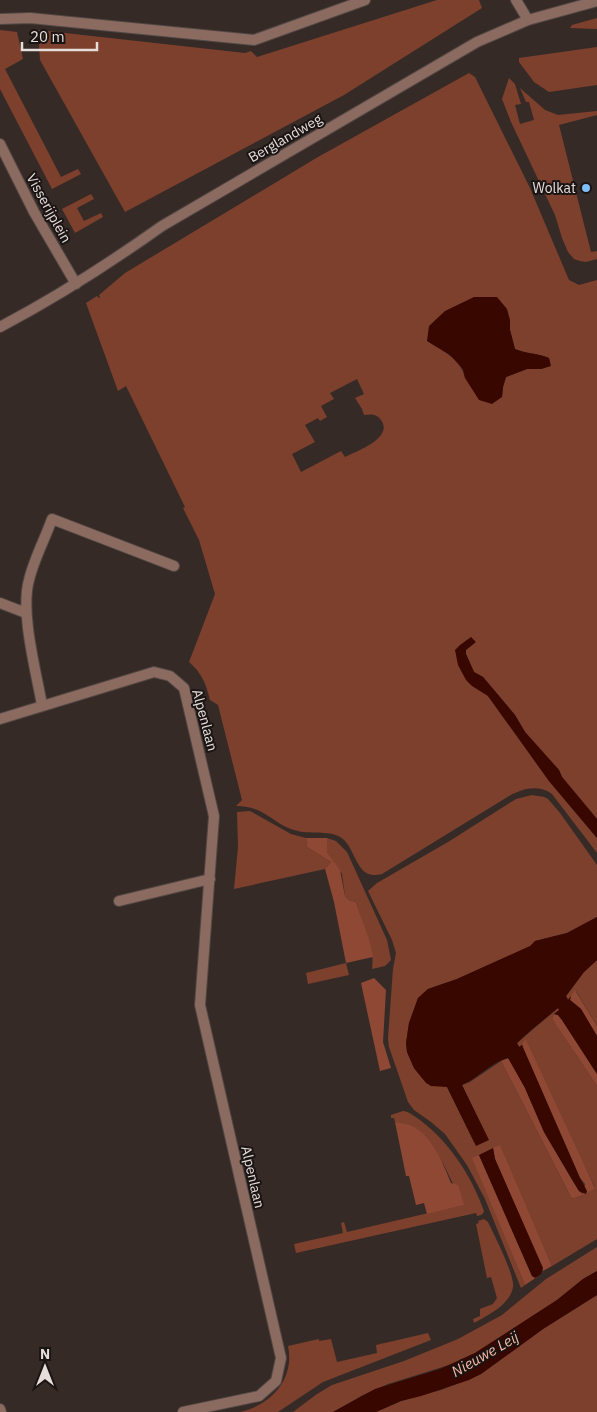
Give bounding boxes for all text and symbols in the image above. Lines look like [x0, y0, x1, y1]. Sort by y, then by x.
scale bar [22, 20, 98, 52]
text: 20 m [30, 27, 65, 46]
street label: Berglandweg [245, 109, 326, 166]
street label: Visserijplein [23, 170, 75, 246]
place label: Wolkat [532, 179, 576, 197]
marker: Wolkat [580, 182, 592, 194]
street label: Alpenlaan [188, 687, 222, 753]
street label: Alpenlaan [237, 1144, 269, 1210]
water label: Nieuwe Leij [448, 1327, 522, 1381]
north arrow [20, 1342, 70, 1392]
text: N [40, 1345, 50, 1363]

